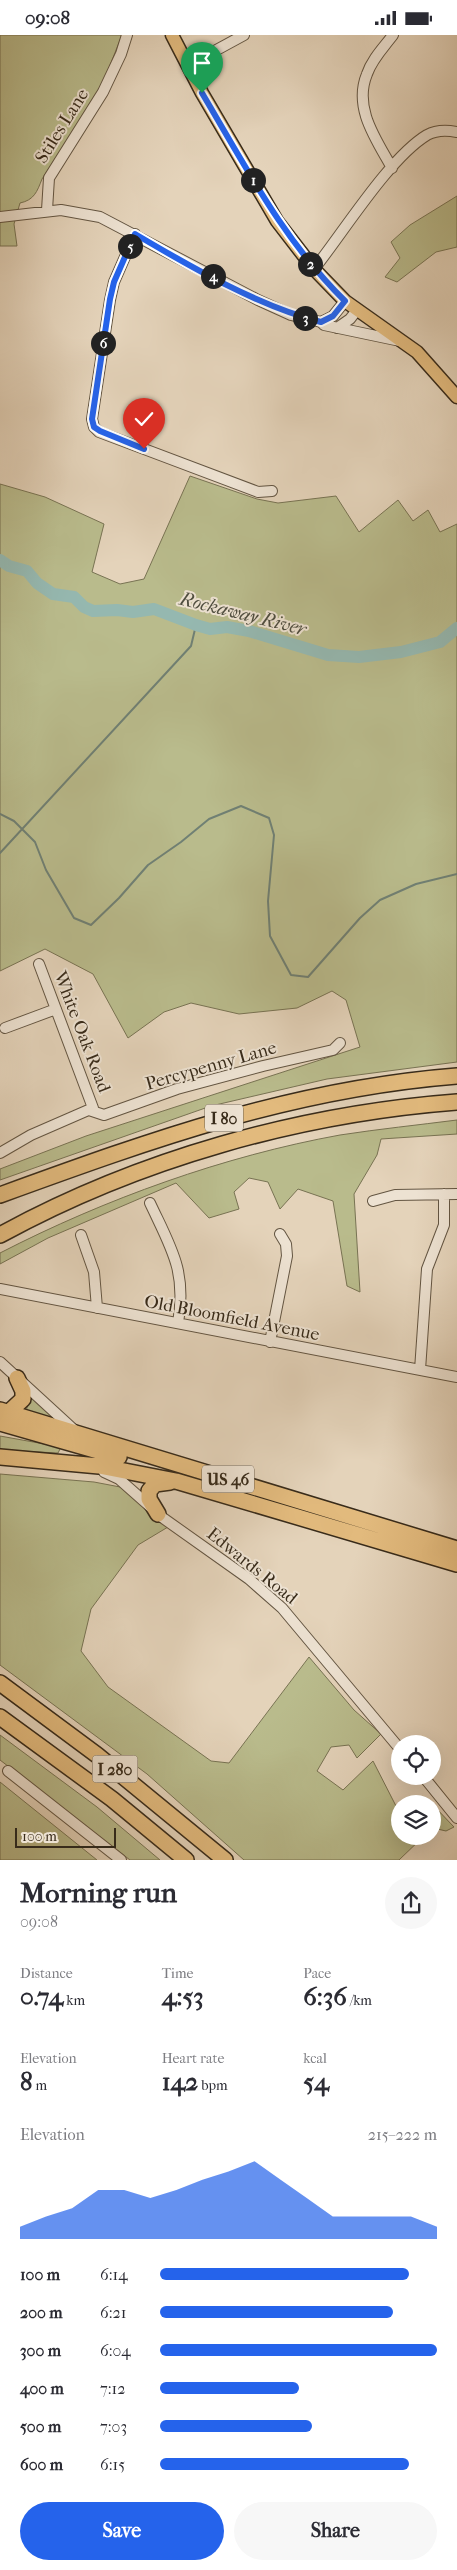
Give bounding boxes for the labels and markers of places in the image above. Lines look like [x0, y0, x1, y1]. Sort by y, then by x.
pin [181, 42, 223, 93]
pin: 1 [240, 167, 266, 193]
pin: 5 [118, 233, 142, 259]
pin: 2 [298, 251, 322, 277]
pin: 4 [200, 263, 226, 289]
pin: 3 [292, 305, 318, 331]
pin: 6 [90, 331, 116, 355]
pin [123, 398, 165, 449]

